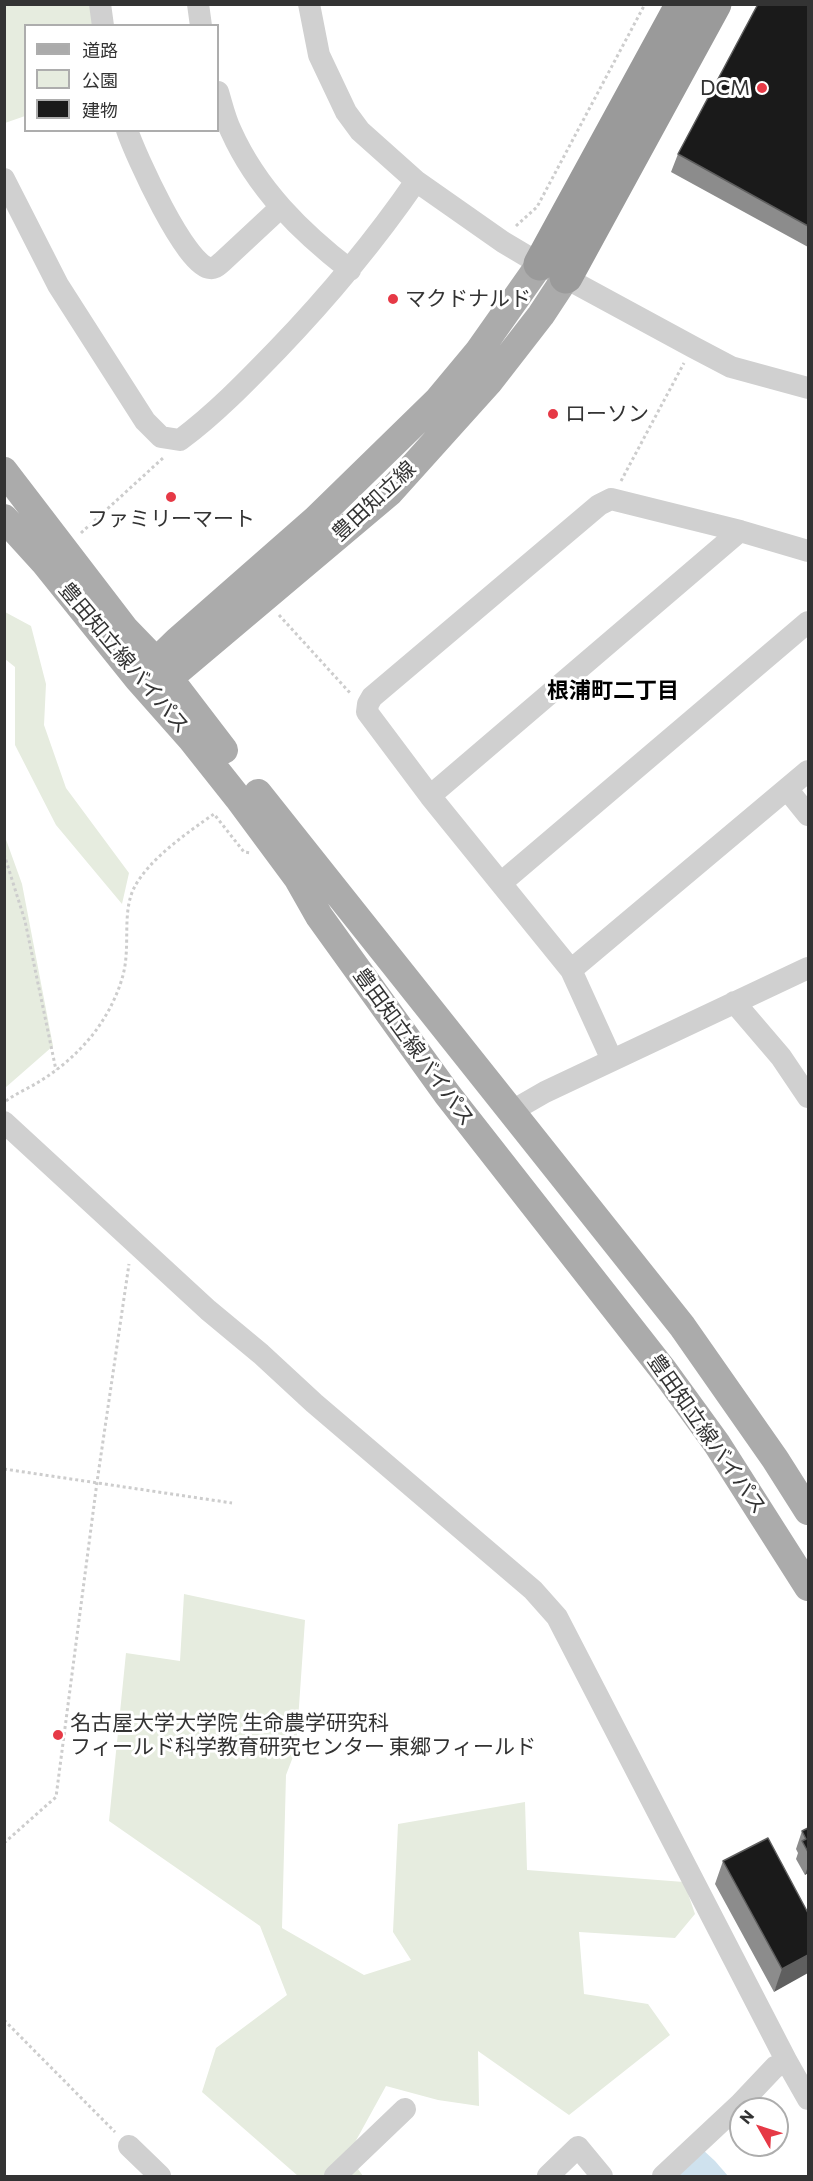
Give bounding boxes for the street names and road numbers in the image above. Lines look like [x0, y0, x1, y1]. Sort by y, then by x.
street label: 豊田知立線 [327, 456, 421, 546]
street label: 豊田知立線バイパス [54, 578, 194, 738]
street label: 豊田知立線バイパス [348, 963, 480, 1131]
street label: 豊田知立線バイパス [642, 1349, 772, 1519]

